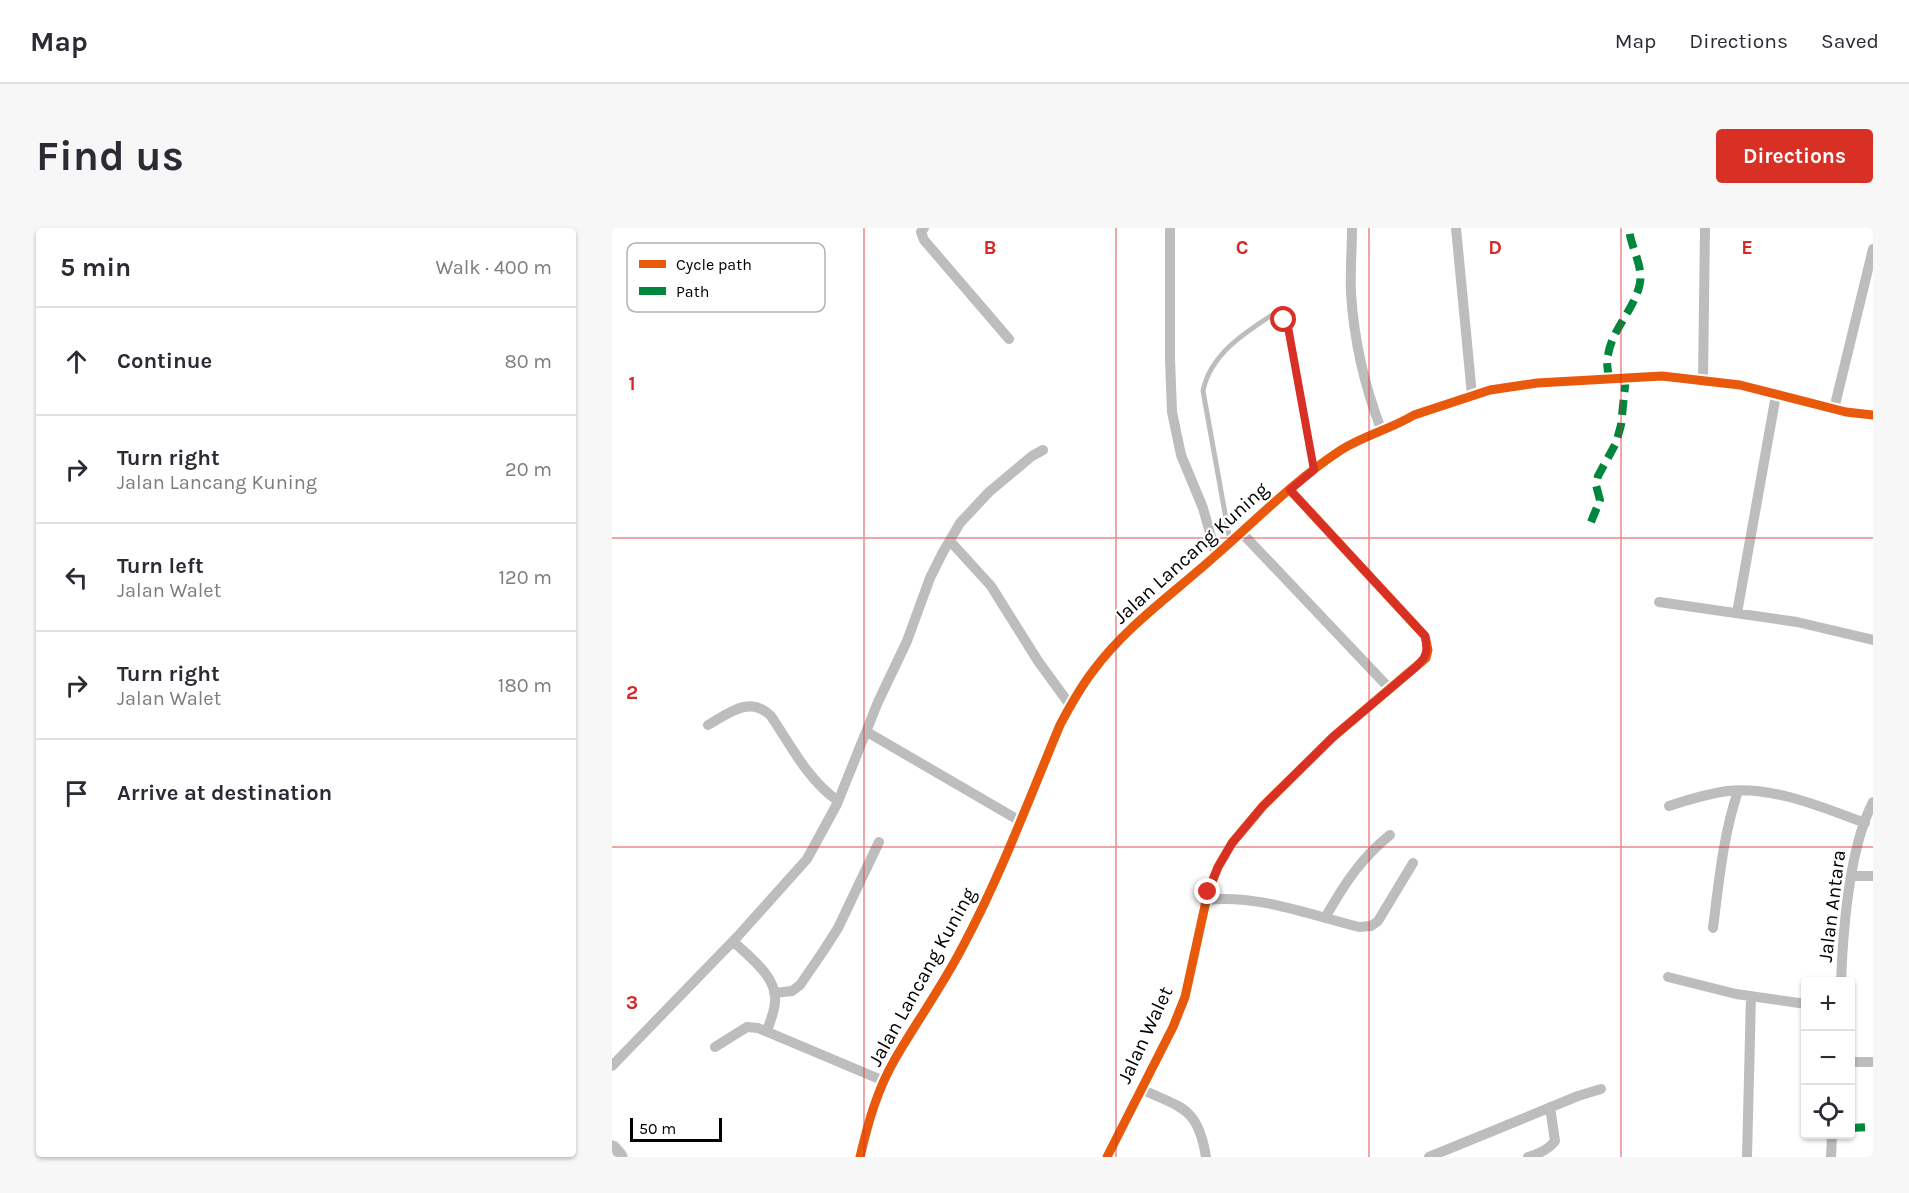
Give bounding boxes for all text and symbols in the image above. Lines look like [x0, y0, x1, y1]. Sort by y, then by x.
text: Map [30, 25, 88, 58]
text: Map [1615, 29, 1656, 53]
text: Directions [1689, 29, 1788, 53]
text: Saved [1821, 29, 1879, 53]
button: Directions [1716, 129, 1873, 183]
text: Find us [36, 131, 184, 181]
text: B [984, 236, 996, 259]
text: C [1236, 236, 1248, 259]
text: D [1488, 236, 1502, 259]
text: E [1741, 236, 1753, 259]
legend [627, 243, 825, 312]
text: 5 min [60, 252, 131, 283]
text: Cycle path [676, 255, 752, 274]
text: Walk · 400 m [435, 256, 552, 279]
text: Path [676, 282, 709, 301]
route start [1270, 306, 1296, 332]
icon: ahead [60, 345, 93, 378]
text: Continue [117, 348, 212, 374]
text: 80 m [504, 350, 552, 373]
text: 1 [628, 372, 636, 395]
text: Turn right [117, 445, 220, 471]
icon: right [60, 453, 93, 486]
text: 20 m [505, 458, 552, 481]
text: Jalan Lancang Kuning [117, 471, 317, 494]
street label: Jalan Lancang Kuning [1109, 478, 1273, 628]
text: Turn left [117, 553, 204, 579]
icon: left [60, 561, 93, 594]
text: 120 m [498, 566, 552, 589]
text: Jalan Walet [117, 579, 221, 602]
text: Turn right [117, 661, 220, 687]
icon: right [60, 669, 93, 702]
text: 180 m [498, 674, 552, 697]
text: 2 [626, 681, 638, 704]
text: Jalan Walet [117, 687, 221, 710]
icon: arrive [60, 777, 93, 810]
text: Arrive at destination [117, 780, 332, 806]
street label: Jalan Antara [1814, 849, 1850, 963]
route end [1194, 878, 1220, 904]
street label: Jalan Lancang Kuning [863, 884, 981, 1070]
map controls [1801, 977, 1855, 1139]
button: + [1801, 977, 1855, 1031]
street label: Jalan Walet [1113, 983, 1178, 1087]
text: 3 [626, 991, 638, 1014]
button: − [1801, 1031, 1855, 1085]
button: locate [1801, 1085, 1855, 1139]
scale bar [630, 1115, 722, 1142]
text: 50 m [639, 1119, 676, 1138]

